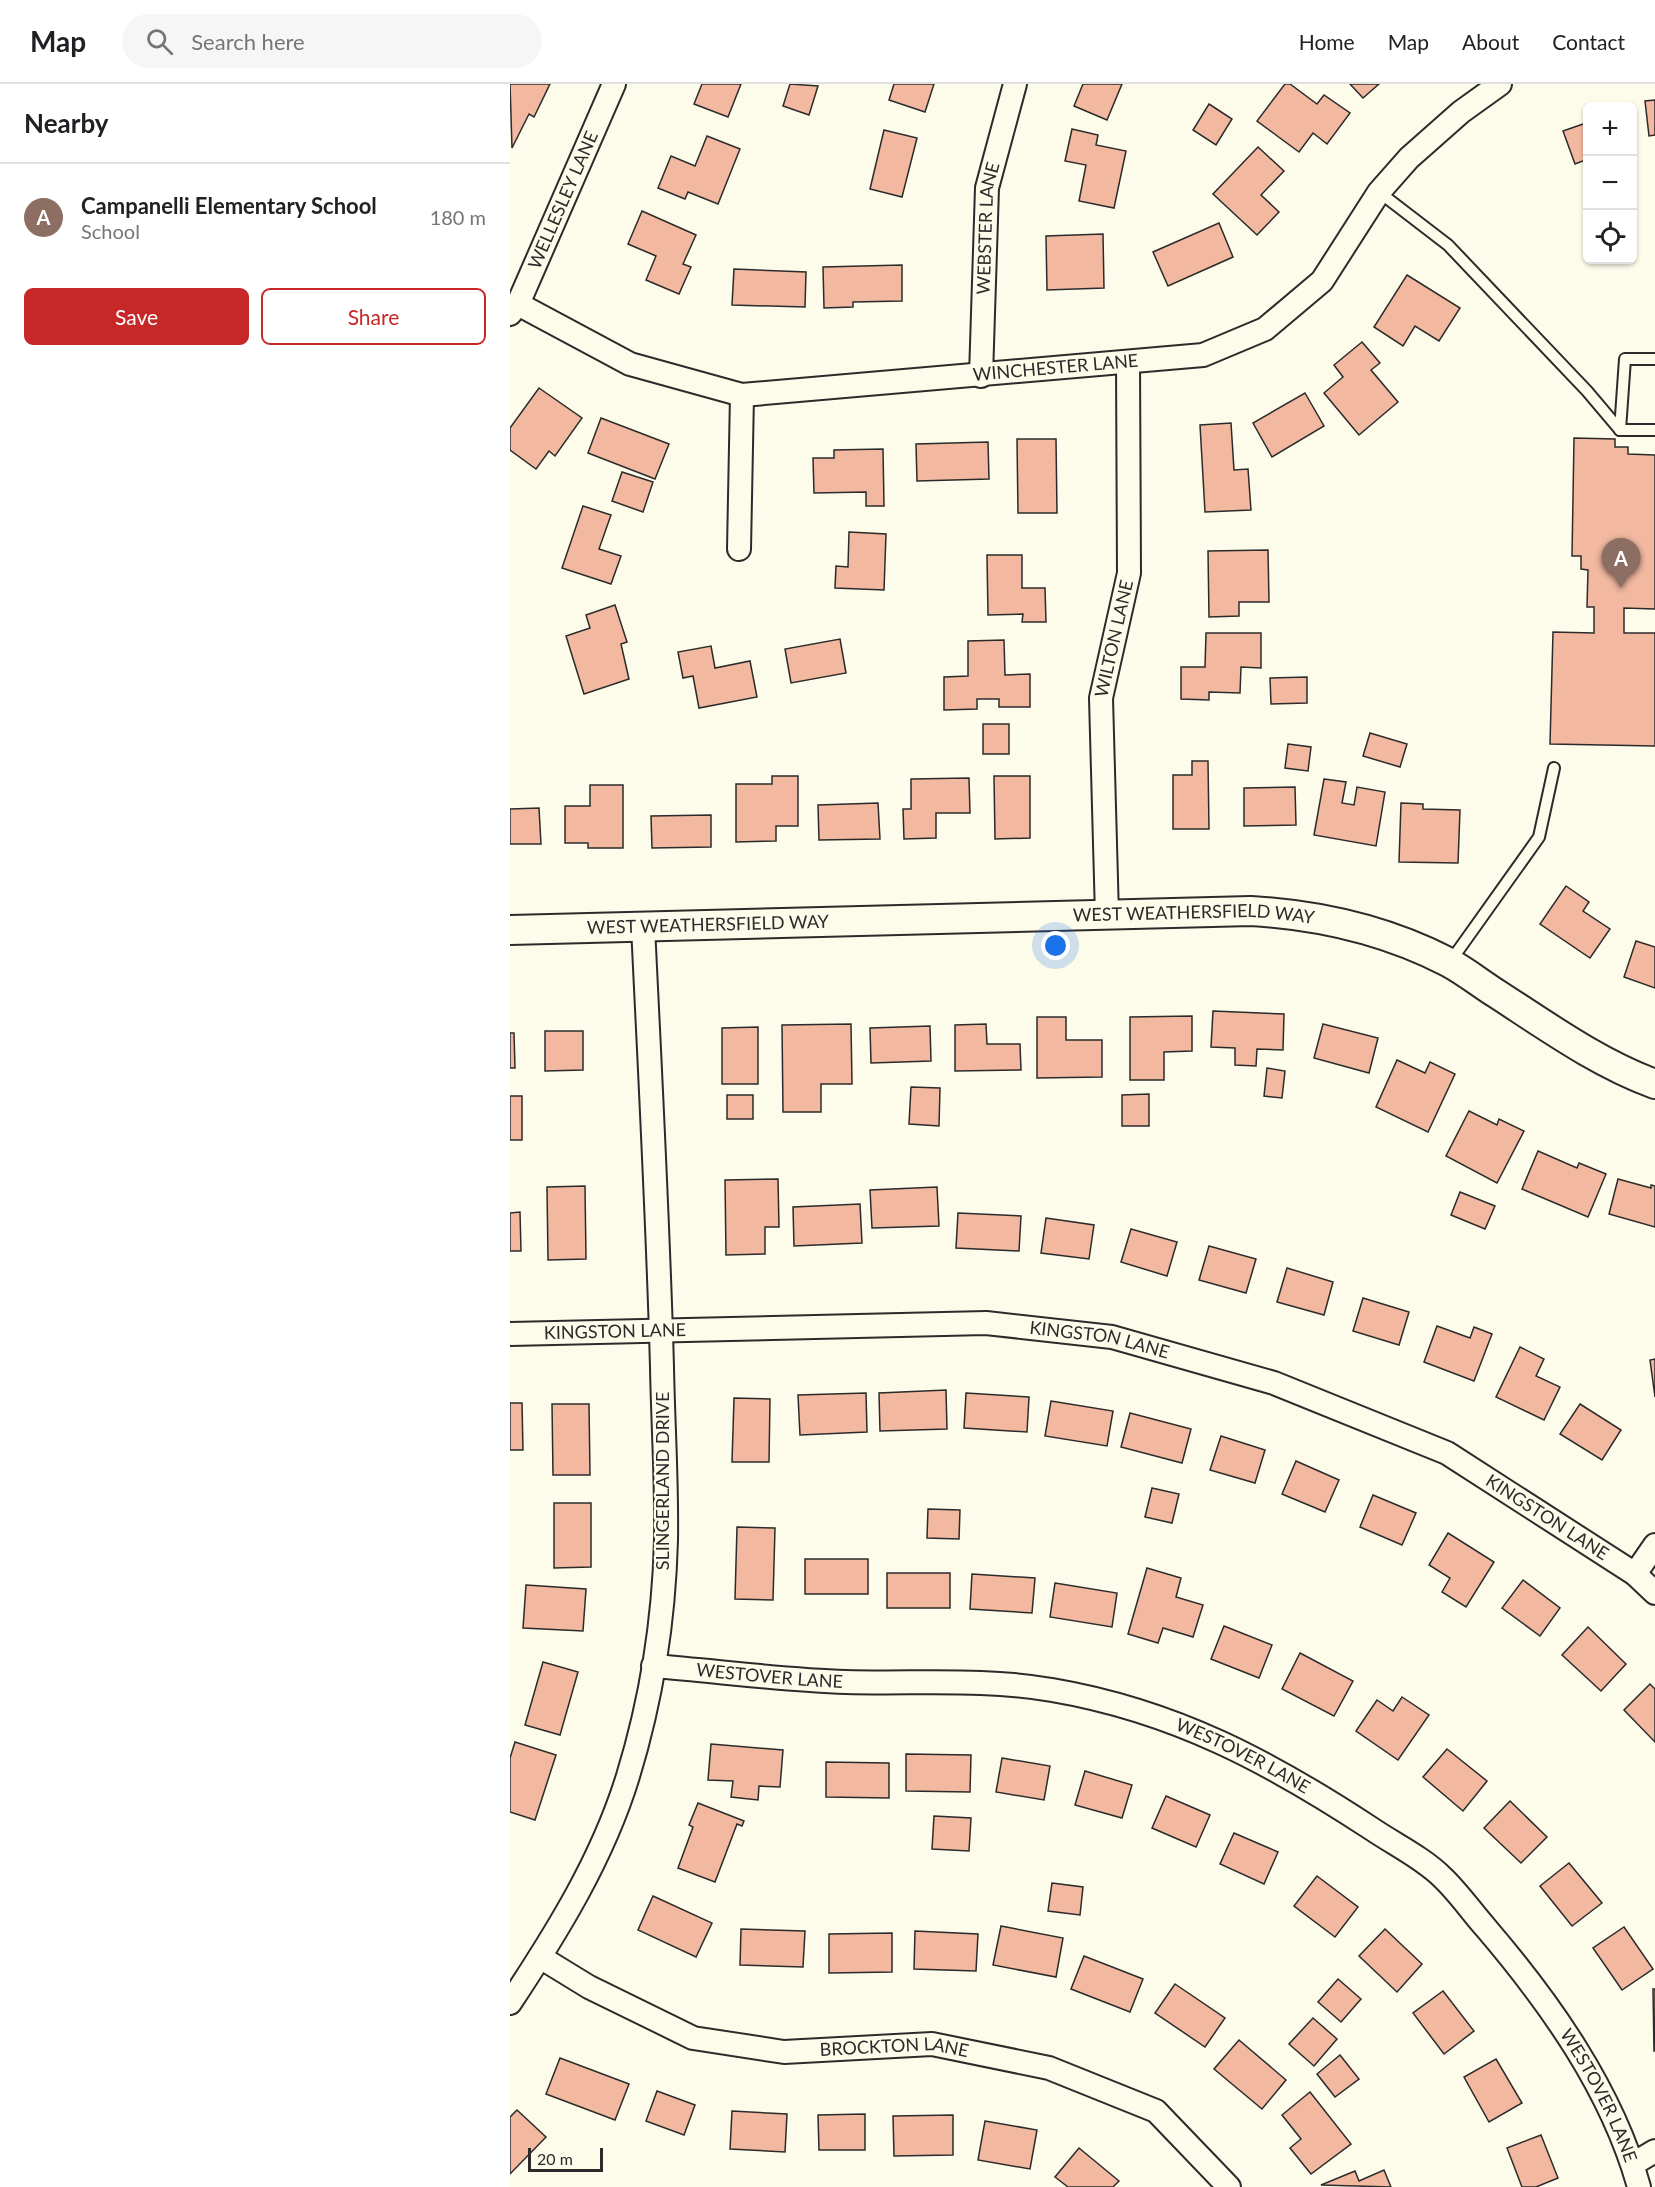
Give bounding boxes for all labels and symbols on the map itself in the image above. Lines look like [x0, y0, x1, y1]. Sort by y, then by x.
street label: WELLESLEY LANE [523, 128, 602, 272]
street label: WEBSTER LANE [972, 159, 1004, 295]
street label: WINCHESTER LANE [972, 349, 1139, 385]
pin: A [1602, 538, 1640, 588]
street label: WILTON LANE [1090, 578, 1137, 699]
street label: WEST WEATHERSFIELD WAY [1072, 899, 1317, 928]
street label: WEST WEATHERSFIELD WAY [587, 910, 830, 938]
your location [1041, 931, 1070, 960]
street label: KINGSTON LANE [1028, 1316, 1172, 1363]
street label: KINGSTON LANE [544, 1318, 686, 1343]
street label: SLINGERLAND DRIVE [651, 1392, 673, 1570]
street label: KINGSTON LANE [1482, 1469, 1613, 1564]
street label: WESTOVER LANE [695, 1658, 843, 1692]
street label: WESTOVER LANE [1173, 1713, 1314, 1798]
street label: WESTOVER LANE [1556, 2024, 1642, 2165]
street label: BROCKTON LANE [819, 2032, 971, 2061]
scale bar [528, 2145, 603, 2172]

